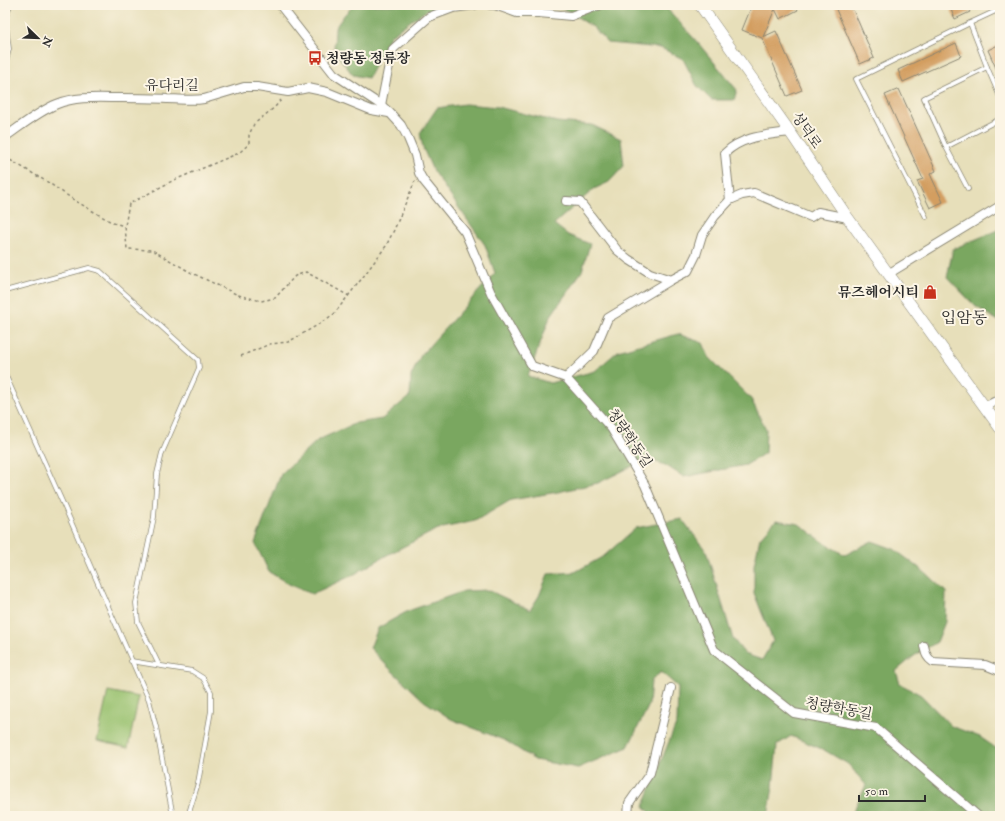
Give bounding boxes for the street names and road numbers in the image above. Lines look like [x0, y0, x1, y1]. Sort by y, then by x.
street label: 유다리길 [145, 77, 199, 94]
street label: 성덕로 [788, 109, 825, 152]
street label: 청량학동길 [604, 405, 656, 471]
street label: 청량학동길 [804, 694, 874, 723]

